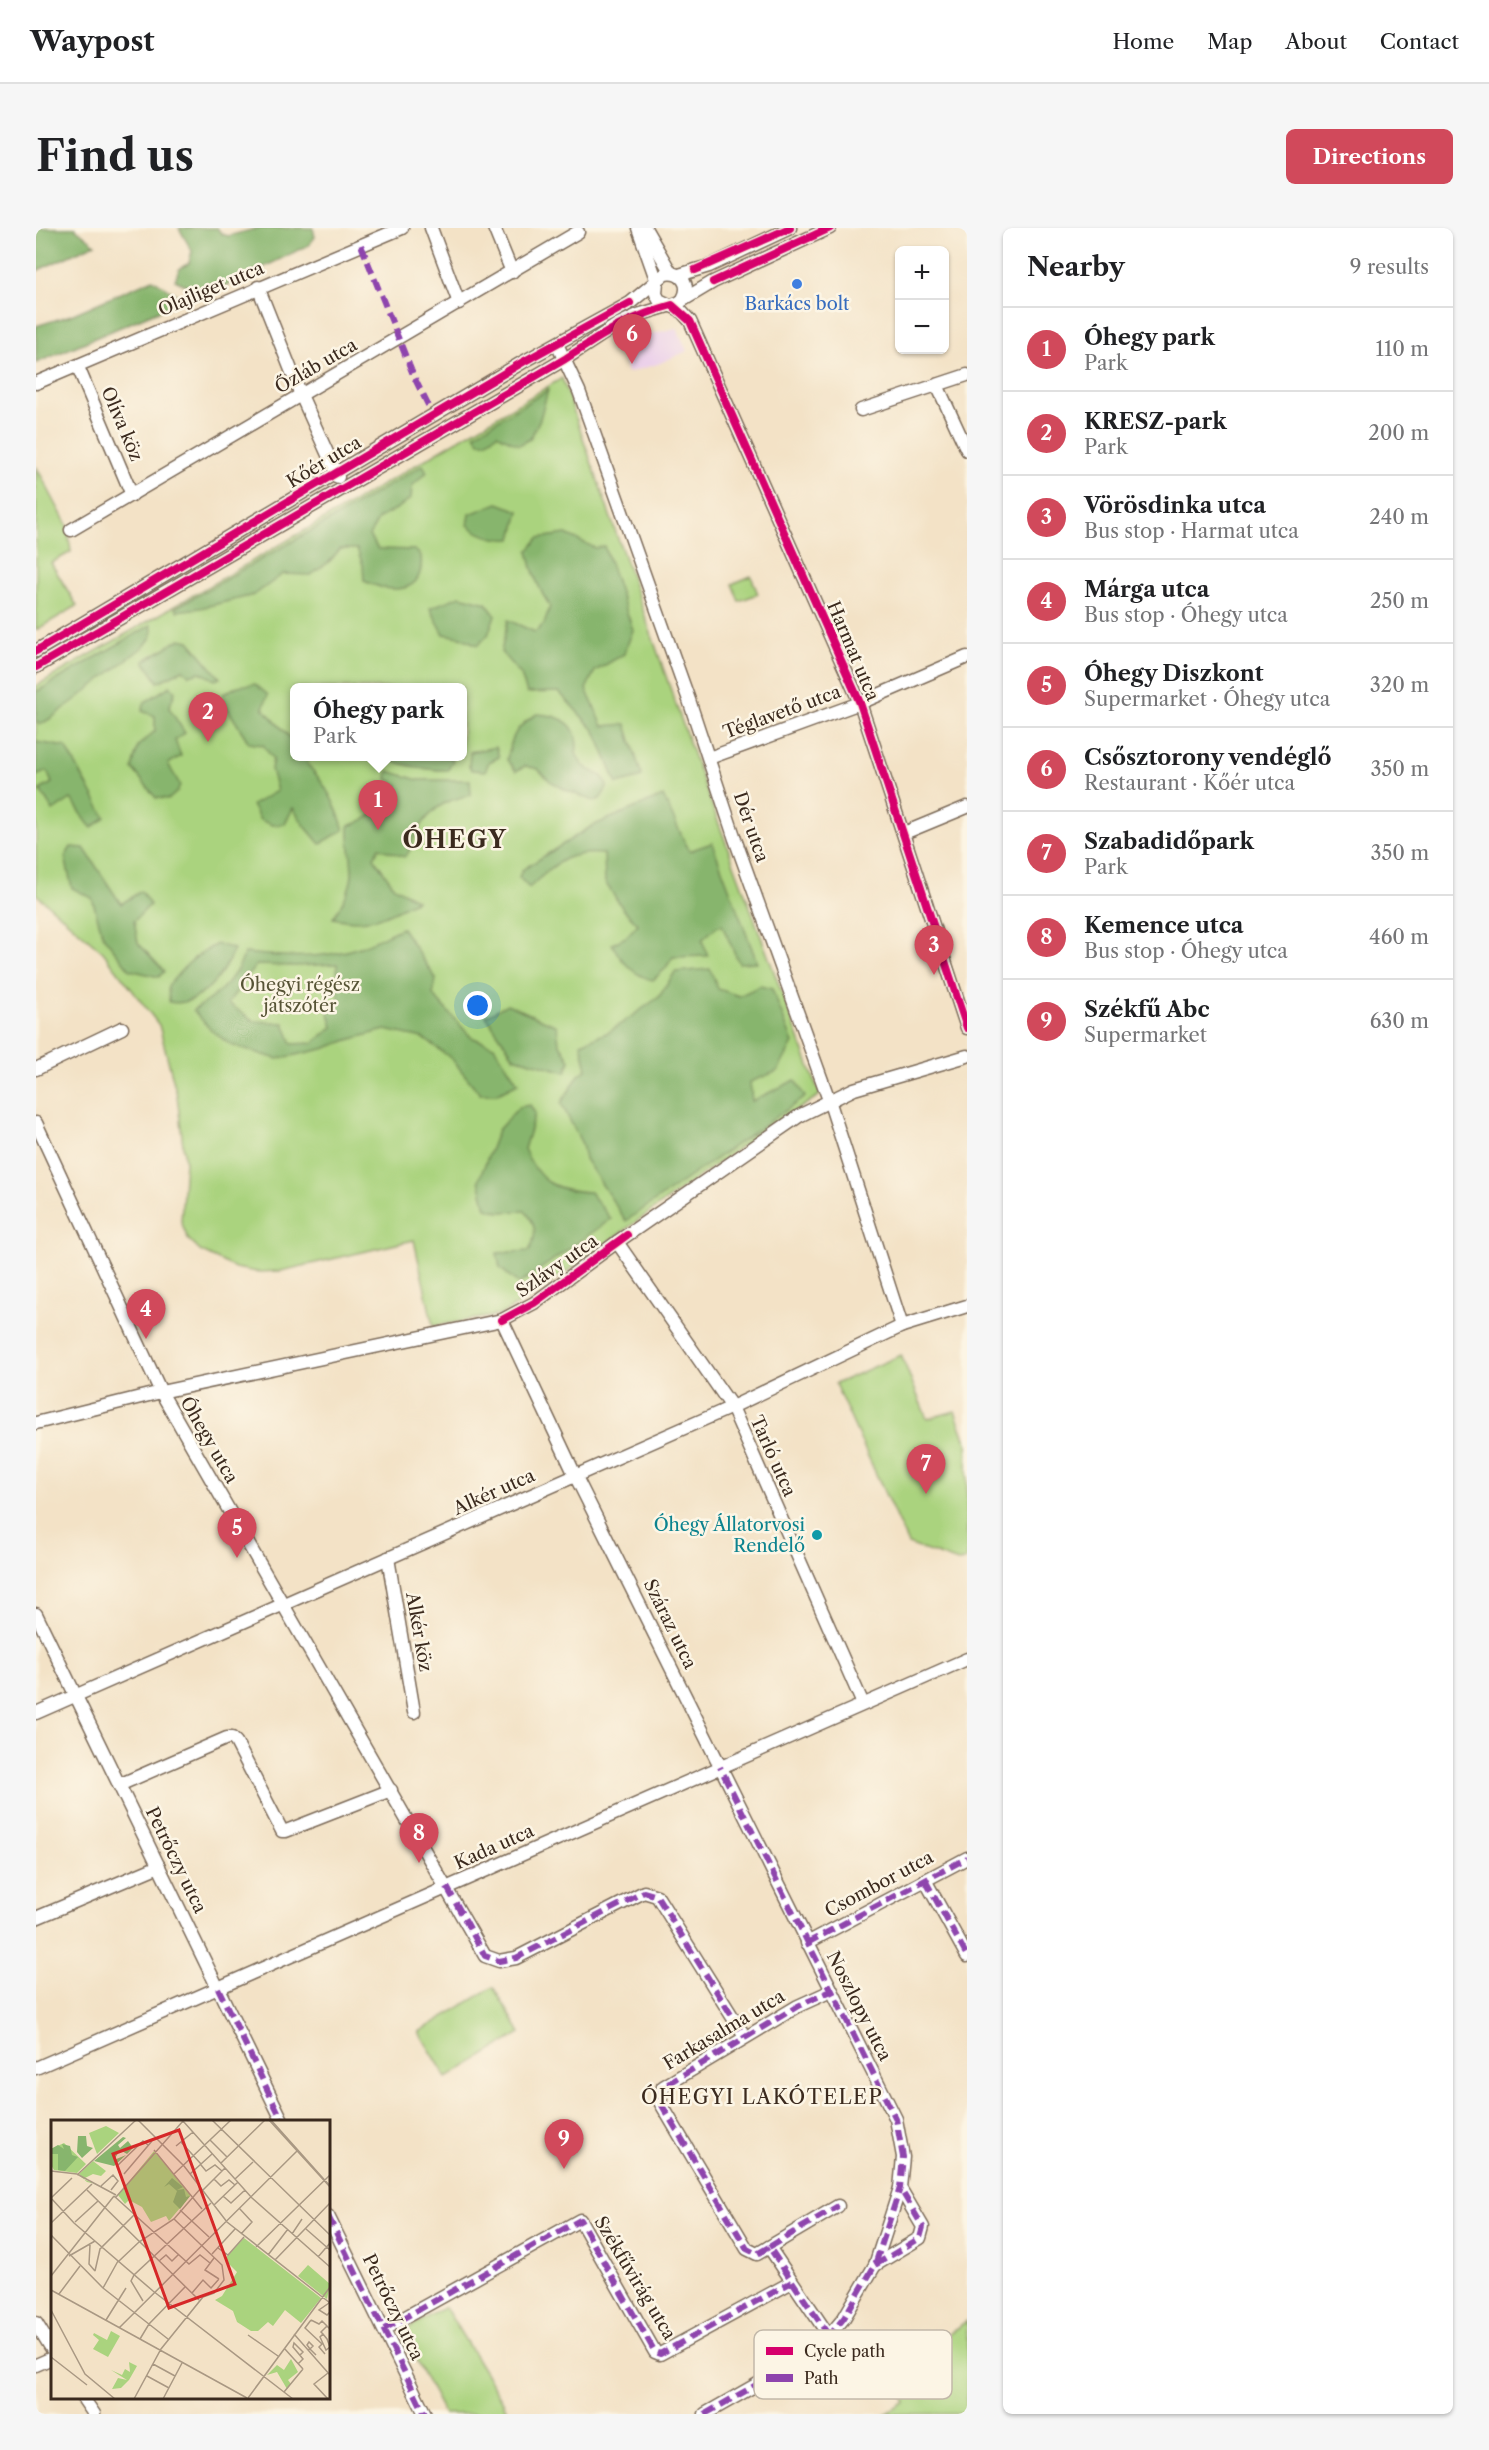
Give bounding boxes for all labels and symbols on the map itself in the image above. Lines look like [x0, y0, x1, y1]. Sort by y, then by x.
street label: Olajliget utca [155, 257, 268, 321]
marker: Barkács bolt [790, 277, 804, 291]
place label: Barkács bolt [745, 293, 850, 315]
pin: 6 [612, 314, 652, 364]
street label: Őzláb utca [271, 333, 361, 398]
street label: Olíva köz [96, 383, 148, 465]
street label: Kőér utca [283, 431, 366, 493]
street label: Harmat utca [822, 598, 884, 705]
street label: Téglavető utca [720, 680, 844, 743]
pin: 2 [188, 692, 228, 742]
pin: 1 [358, 780, 398, 830]
street label: Dér utca [729, 789, 773, 866]
district label: ÓHEGY [403, 824, 507, 854]
pin: 3 [914, 926, 954, 975]
park label: Óhegyi régész játszótér [240, 973, 360, 1017]
your location [463, 991, 492, 1020]
street label: Szlávy utca [512, 1230, 603, 1302]
pin: 4 [126, 1290, 166, 1339]
street label: Óhegy utca [175, 1392, 244, 1488]
street label: Tarló utca [745, 1412, 801, 1500]
pin: 7 [906, 1444, 946, 1494]
street label: Alkér utca [449, 1464, 539, 1520]
pin: 5 [218, 1508, 256, 1558]
place label: Óhegy Állatorvosi Rendelő [654, 1513, 806, 1557]
marker: Óhegy Állatorvosi Rendelő [810, 1528, 824, 1542]
street label: Száraz utca [639, 1576, 701, 1673]
street label: Alkér köz [401, 1589, 437, 1674]
street label: Petrőczy utca [141, 1803, 211, 1917]
pin: 8 [400, 1814, 439, 1863]
street label: Kada utca [451, 1819, 538, 1874]
street label: Csombor utca [821, 1846, 938, 1922]
street label: Noszlopy utca [822, 1947, 896, 2065]
street label: Farkasalma utca [659, 1985, 789, 2075]
district label: ÓHEGYI LAKÓTELEP [641, 2084, 883, 2109]
inset map [51, 2120, 330, 2399]
pin: 9 [544, 2120, 584, 2169]
street label: Székfűvirág utca [589, 2212, 681, 2344]
street label: Petrőczy utca [358, 2250, 428, 2364]
legend [754, 2330, 952, 2399]
text: Cycle path [804, 2341, 885, 2361]
text: Path [804, 2368, 838, 2388]

